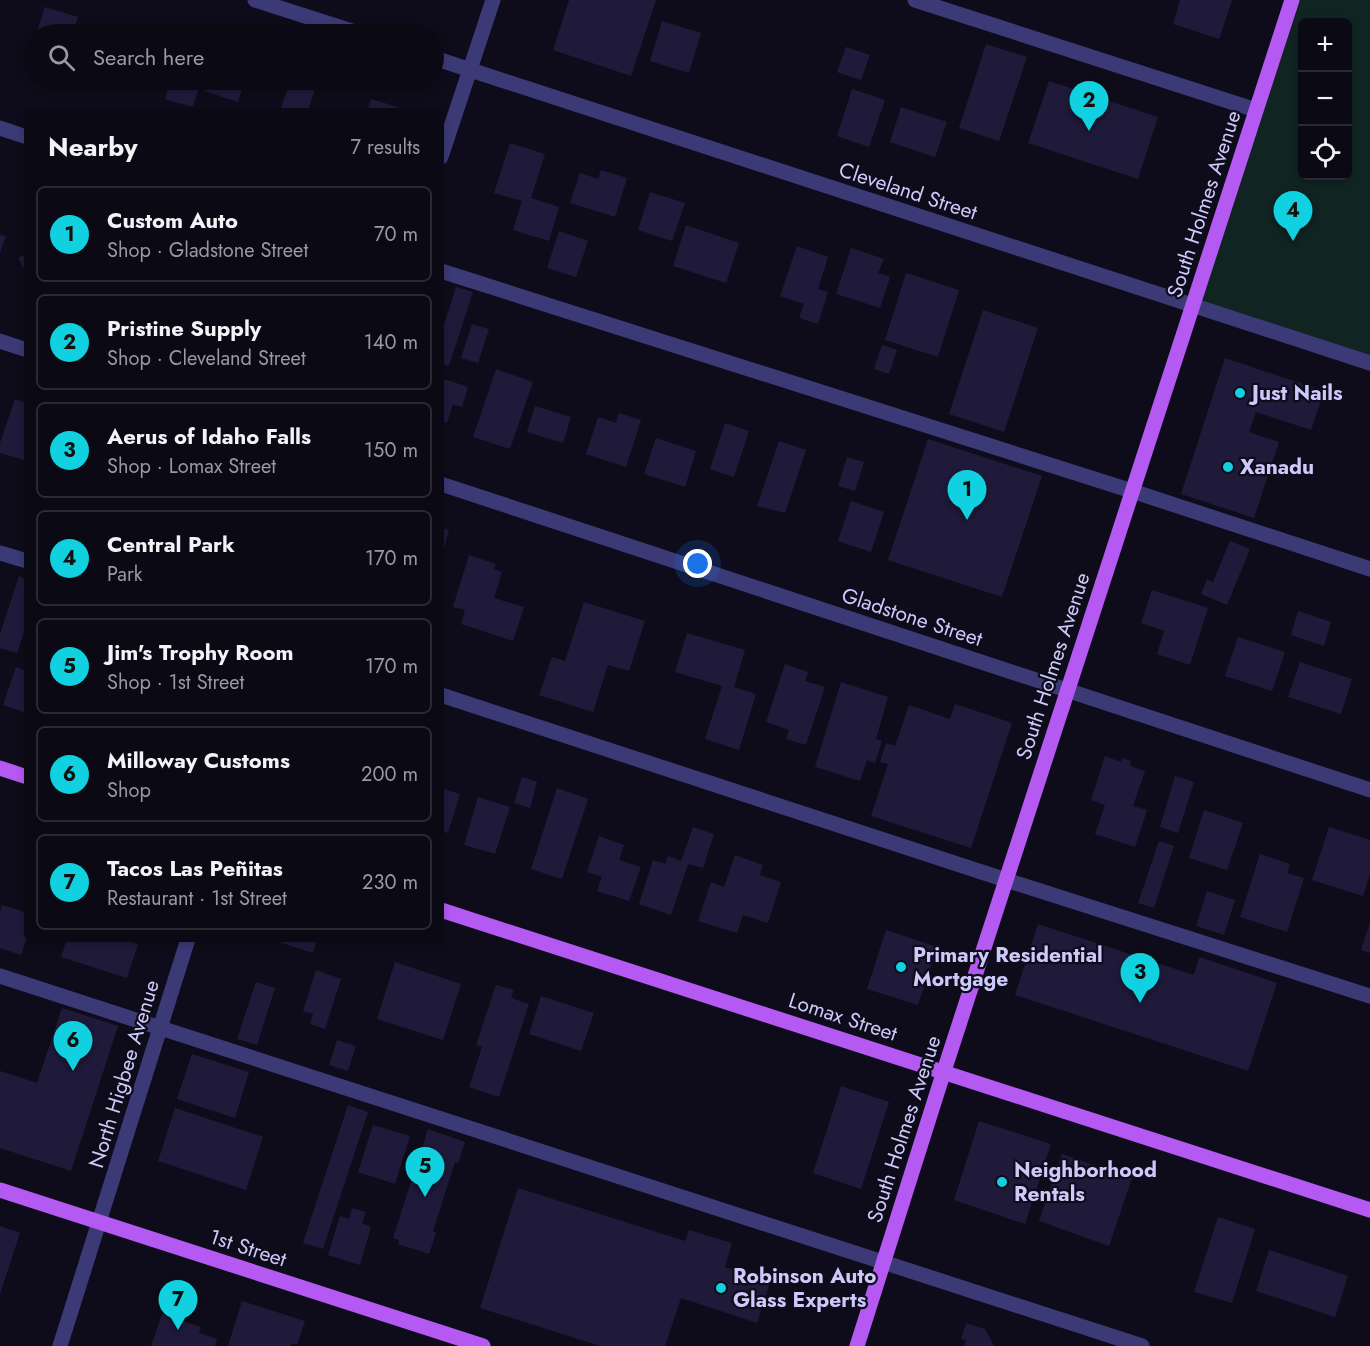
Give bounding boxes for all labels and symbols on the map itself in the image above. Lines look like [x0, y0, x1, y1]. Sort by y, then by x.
pin: 2 [1070, 82, 1108, 131]
street label: South Holmes Avenue [1160, 106, 1248, 301]
street label: Cleveland Street [835, 155, 981, 227]
pin: 4 [1274, 192, 1312, 241]
place label: Just Nails [1248, 378, 1343, 408]
marker: Just Nails [1233, 386, 1247, 400]
place label: Xanadu [1240, 452, 1314, 482]
marker: Xanadu [1221, 460, 1235, 474]
pin: 1 [948, 470, 986, 520]
your location [683, 549, 712, 578]
street label: South Holmes Avenue [1009, 568, 1097, 763]
street label: Gladstone Street [838, 580, 986, 654]
place label: Primary Residential Mortgage [913, 940, 1103, 994]
pin: 3 [1120, 954, 1160, 1003]
marker: Primary Residential Mortgage [894, 960, 908, 974]
street label: North Higbee Avenue [81, 976, 167, 1172]
street label: Lomax Street [785, 985, 901, 1049]
pin: 6 [54, 1022, 92, 1071]
street label: South Holmes Avenue [860, 1031, 948, 1226]
pin: 5 [406, 1148, 444, 1197]
place label: Neighborhood Rentals [1014, 1155, 1157, 1209]
marker: Neighborhood Rentals [995, 1175, 1009, 1189]
street label: 1st Street [206, 1221, 290, 1275]
place label: Robinson Auto Glass Experts [733, 1261, 876, 1315]
pin: 7 [158, 1280, 198, 1330]
marker: Robinson Auto Glass Experts [714, 1281, 728, 1295]

